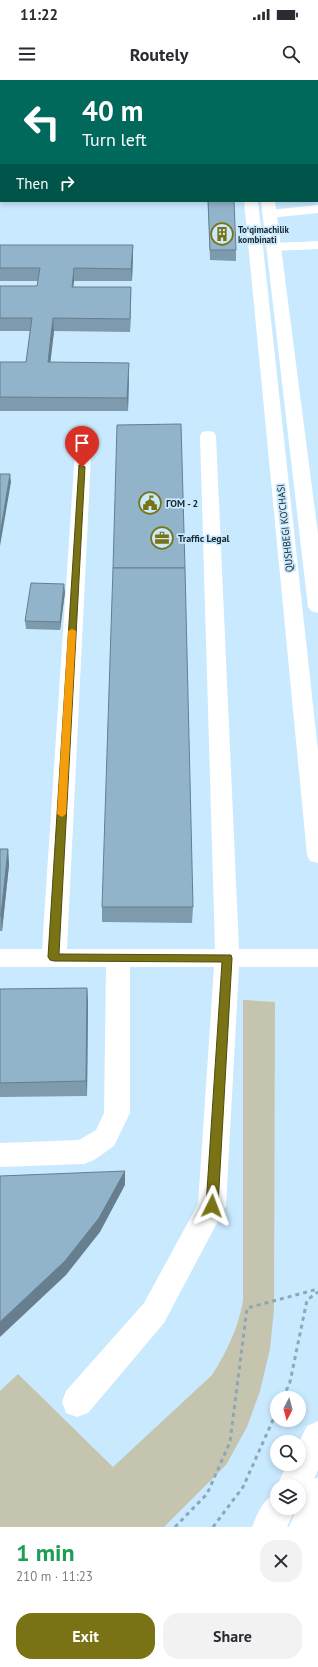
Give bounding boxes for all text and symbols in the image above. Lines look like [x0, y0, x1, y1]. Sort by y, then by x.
text: 11:22 [20, 5, 58, 24]
icon: menu [16, 43, 38, 65]
text: Routely [130, 43, 188, 66]
icon: search [280, 43, 302, 65]
text: 40 m [82, 92, 143, 129]
icon: left [16, 96, 68, 148]
text: Turn left [82, 128, 147, 151]
icon: right [56, 172, 78, 194]
text: Then [16, 174, 48, 193]
building icon: Toʻqimachilik kombinati [209, 221, 235, 247]
place label: Toʻqimachilik kombinati [238, 224, 290, 245]
pin [65, 426, 99, 467]
icon: arrive [71, 432, 93, 454]
street label: QUSHBEGI KO'CHASI [274, 483, 296, 573]
public building icon: ГОМ - 2 [137, 490, 163, 516]
place label: ГОМ - 2 [166, 497, 198, 510]
office icon: Traffic Legal [149, 525, 175, 551]
place label: Traffic Legal [178, 532, 230, 545]
position arrow [191, 1185, 233, 1227]
north arrow [270, 1391, 306, 1427]
map controls [270, 1391, 306, 1515]
button: search [270, 1435, 306, 1471]
button: layers [270, 1479, 306, 1515]
text: 1 min [16, 1537, 75, 1568]
button: close [260, 1540, 302, 1582]
text: 210 m · 11:23 [16, 1568, 93, 1585]
button: Exit [16, 1613, 155, 1659]
button: Share [163, 1613, 302, 1659]

